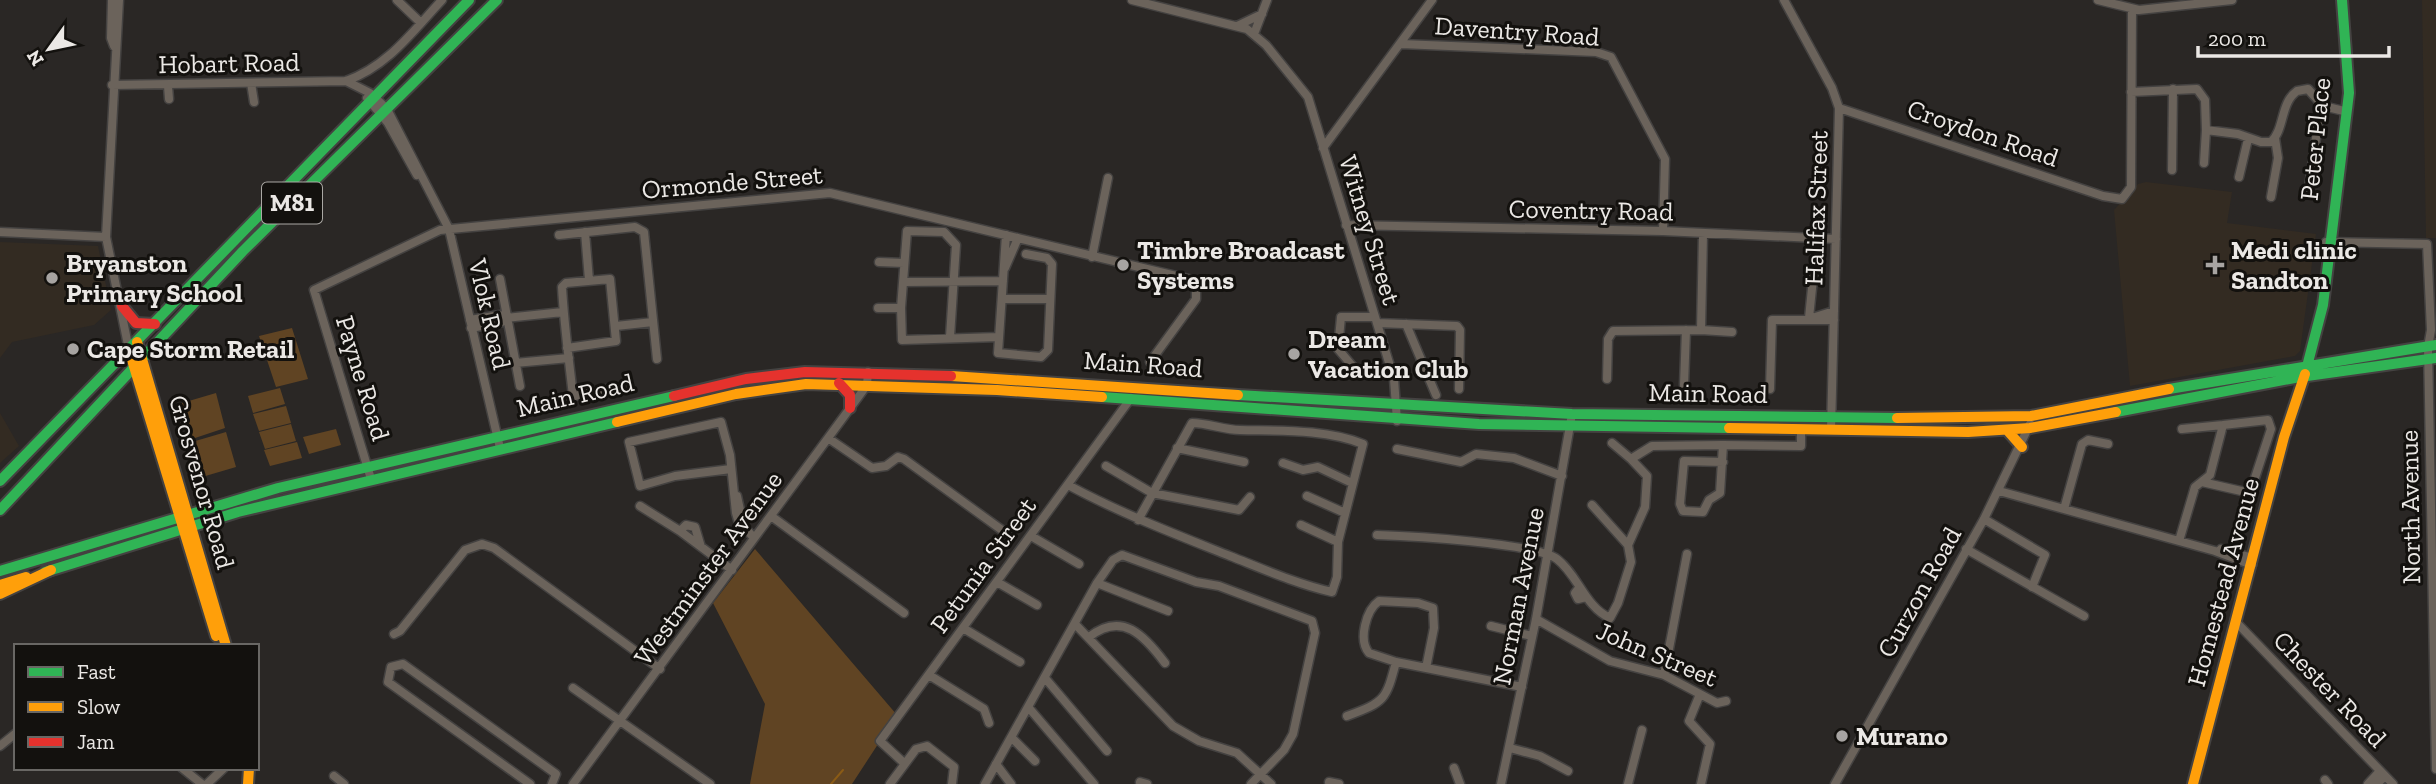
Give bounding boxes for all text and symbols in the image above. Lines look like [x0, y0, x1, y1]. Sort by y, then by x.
street label: Daventry Road [1434, 9, 1600, 53]
north arrow [14, 14, 84, 84]
scale bar [2198, 14, 2389, 58]
text: 200 m [2208, 26, 2266, 51]
text: N [22, 46, 49, 70]
street label: Hobart Road [158, 46, 300, 80]
street label: Peter Place [2293, 76, 2337, 202]
street label: Croydon Road [1903, 92, 2063, 174]
street label: Halifax Street [1797, 130, 1835, 286]
street label: Witney Street [1332, 151, 1408, 309]
street label: Ormonde Street [640, 158, 824, 206]
road number: M81 [262, 182, 322, 224]
street label: Coventry Road [1508, 193, 1674, 227]
place label: Timbre Broadcast Systems [1137, 234, 1345, 296]
place label: Medi clinic Sandton [2231, 234, 2357, 296]
place label: Bryanston Primary School [66, 247, 243, 309]
street label: Vlok Road [462, 255, 518, 372]
marker: Medi clinic Sandton [2205, 255, 2225, 275]
marker: Timbre Broadcast Systems [1115, 257, 1131, 273]
marker: Bryanston Primary School [44, 270, 60, 286]
street label: Payne Road [329, 312, 397, 444]
place label: Dream Vacation Club [1308, 323, 1468, 385]
place label: Cape Storm Retail [87, 333, 294, 365]
marker: Cape Storm Retail [65, 341, 81, 357]
street label: Main Road [1082, 344, 1204, 384]
marker: Dream Vacation Club [1286, 346, 1302, 362]
street label: Main Road [513, 366, 637, 424]
street label: Main Road [1648, 376, 1768, 410]
street label: Grosvenor Road [162, 391, 242, 573]
street label: North Avenue [2393, 430, 2427, 584]
street label: Westminster Avenue [627, 465, 789, 671]
street label: Homestead Avenue [2180, 474, 2266, 690]
street label: Petunia Street [923, 491, 1043, 639]
street label: Norman Avenue [1485, 504, 1551, 688]
street label: Curzon Road [1870, 521, 1968, 663]
street label: John Street [1592, 614, 1723, 694]
street label: Chester Road [2267, 624, 2393, 754]
legend [14, 644, 259, 770]
text: Fast [77, 659, 116, 684]
text: Slow [77, 694, 120, 719]
place label: Murano [1856, 720, 1948, 752]
marker: Murano [1834, 728, 1850, 744]
text: Jam [77, 729, 114, 754]

